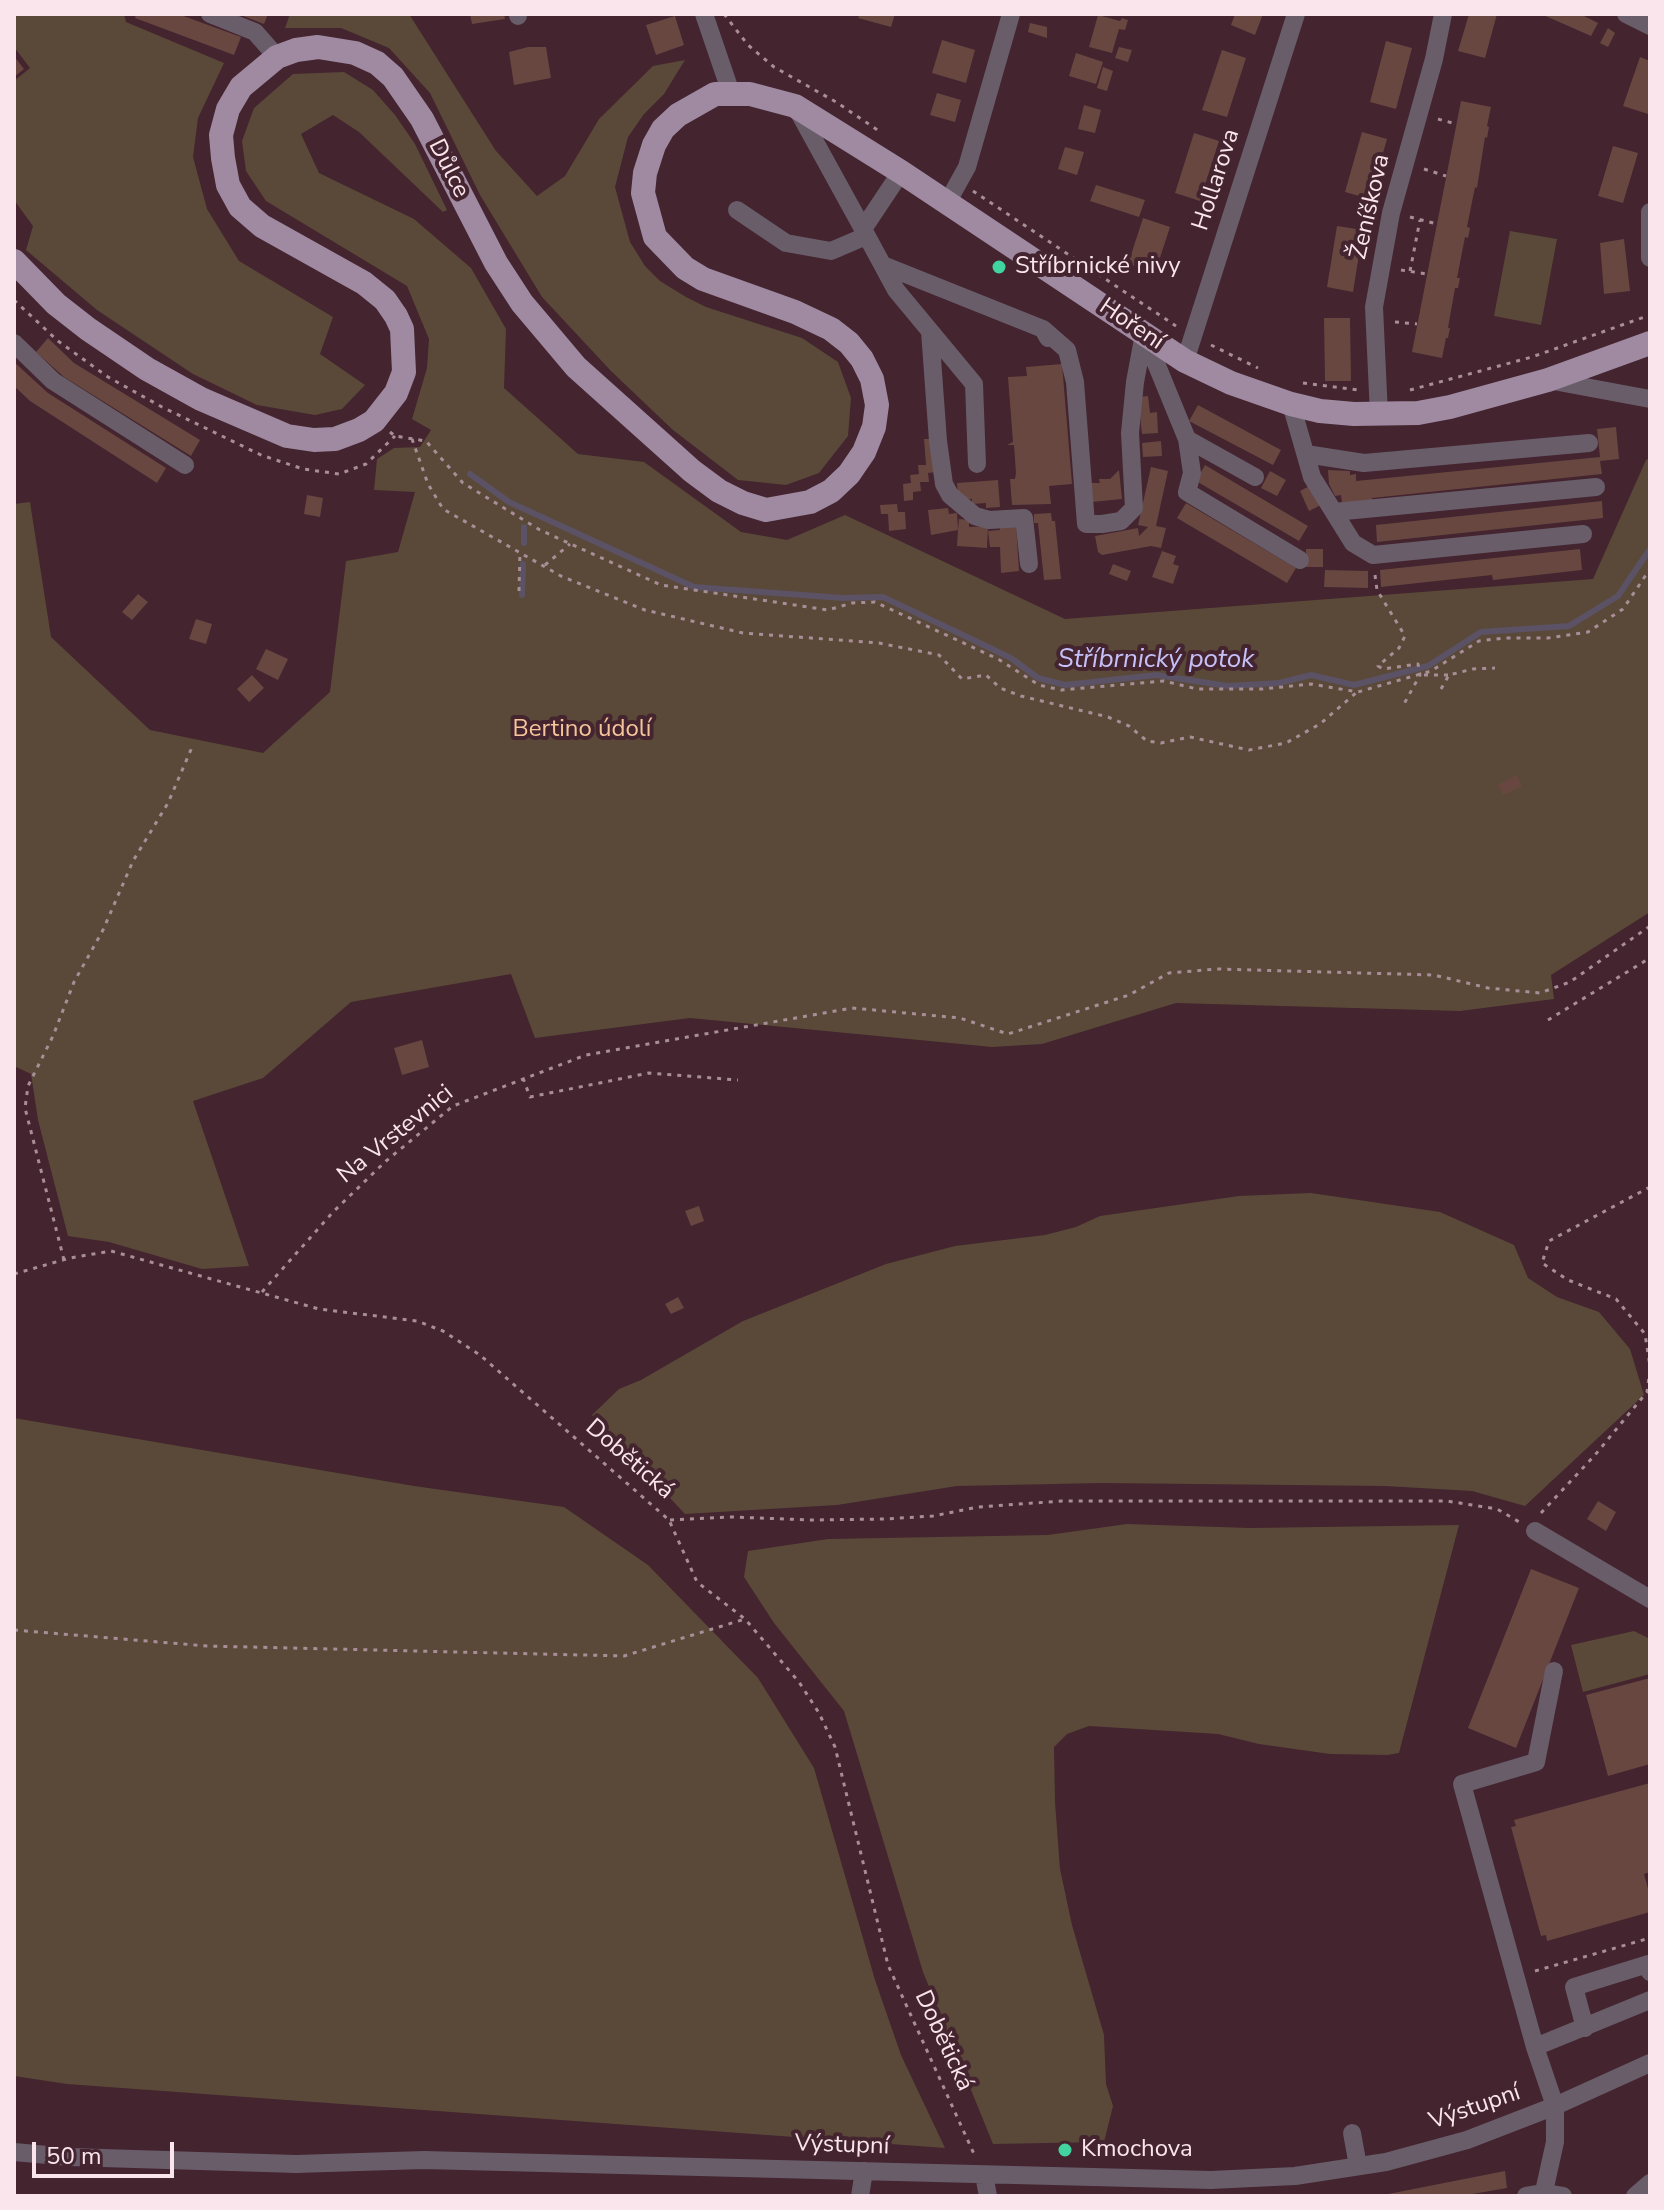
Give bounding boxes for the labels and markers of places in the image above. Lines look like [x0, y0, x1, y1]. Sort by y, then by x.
place label: Stříbrnické nivy [1015, 253, 1180, 281]
marker: Stříbrnické nivy [990, 258, 1008, 276]
place label: Kmochova [1081, 2136, 1193, 2164]
marker: Kmochova [1056, 2141, 1074, 2159]

